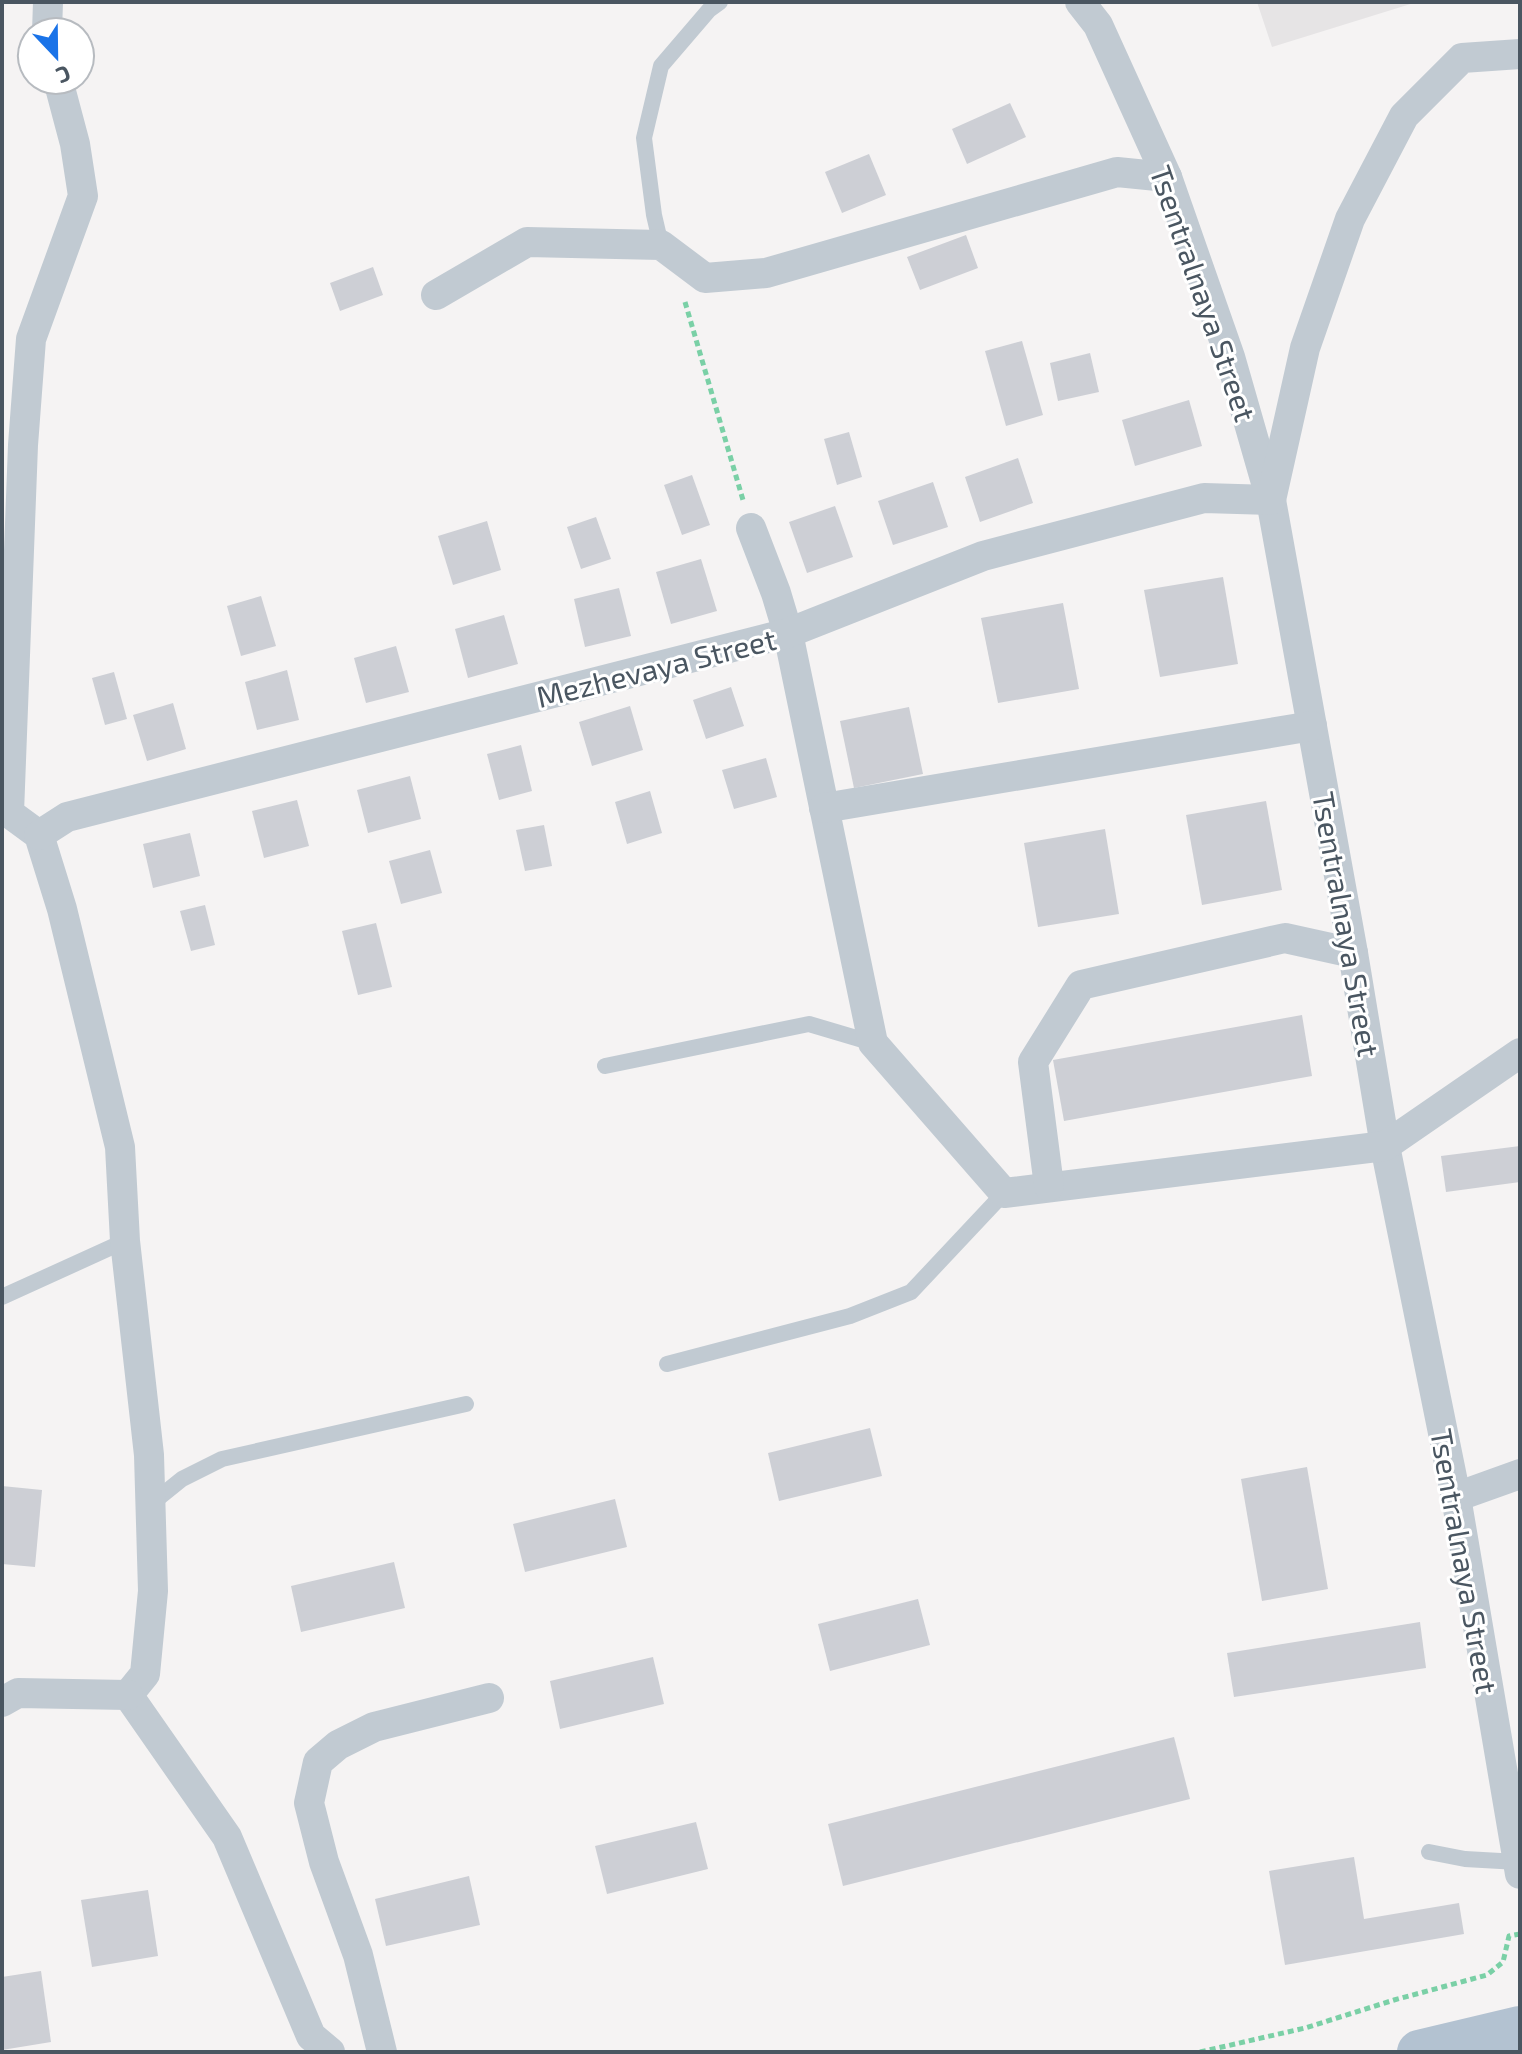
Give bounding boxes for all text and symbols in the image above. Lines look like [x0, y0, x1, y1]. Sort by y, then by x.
north arrow [16, 16, 96, 96]
text: С [53, 61, 75, 90]
street label: Tsentralnaya Street [1143, 160, 1265, 426]
street label: Mezhevaya Street [532, 620, 780, 714]
street label: Tsentralnaya Street [1306, 789, 1388, 1059]
street label: Tsentralnaya Street [1424, 1426, 1506, 1696]

